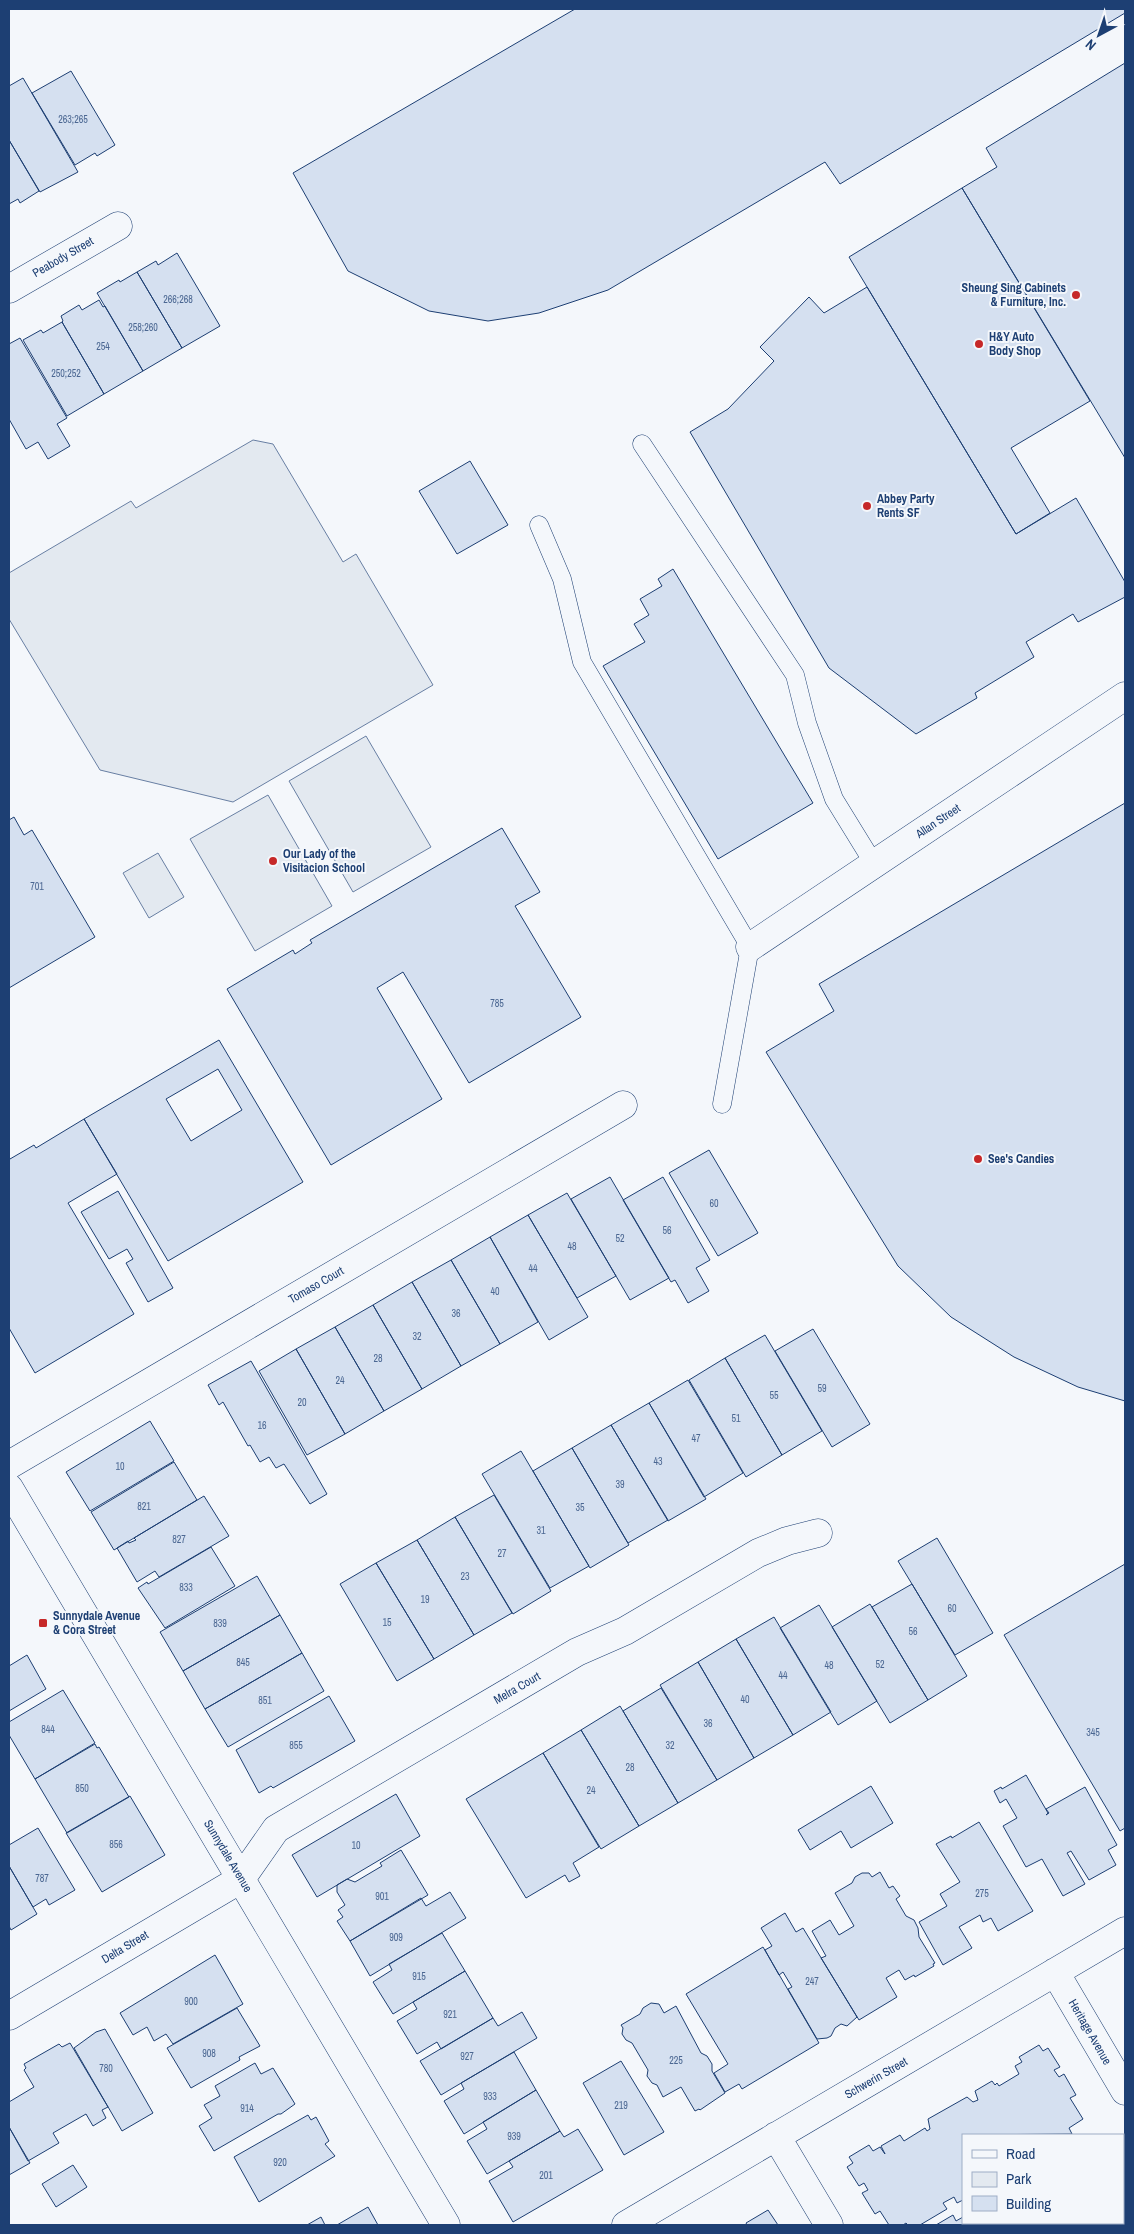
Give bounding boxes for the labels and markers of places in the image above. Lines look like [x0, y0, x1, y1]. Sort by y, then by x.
place label: Sheung Sing Cabinets & Furniture, Inc. [962, 280, 1067, 310]
marker: Sheung Sing Cabinets & Furniture, Inc. [1070, 289, 1082, 301]
place label: H&Y Auto Body Shop [989, 329, 1041, 359]
marker: H&Y Auto Body Shop [973, 338, 985, 350]
place label: Abbey Party Rents SF [877, 491, 935, 521]
marker: Abbey Party Rents SF [861, 500, 873, 512]
place label: Our Lady of the Visitacion School [283, 846, 365, 876]
marker: Our Lady of the Visitacion School [267, 855, 279, 867]
place label: See's Candies [988, 1151, 1055, 1167]
marker: See's Candies [972, 1153, 984, 1165]
place label: Sunnydale Avenue & Cora Street [53, 1608, 141, 1638]
marker: Sunnydale Avenue & Cora Street [37, 1617, 49, 1629]

